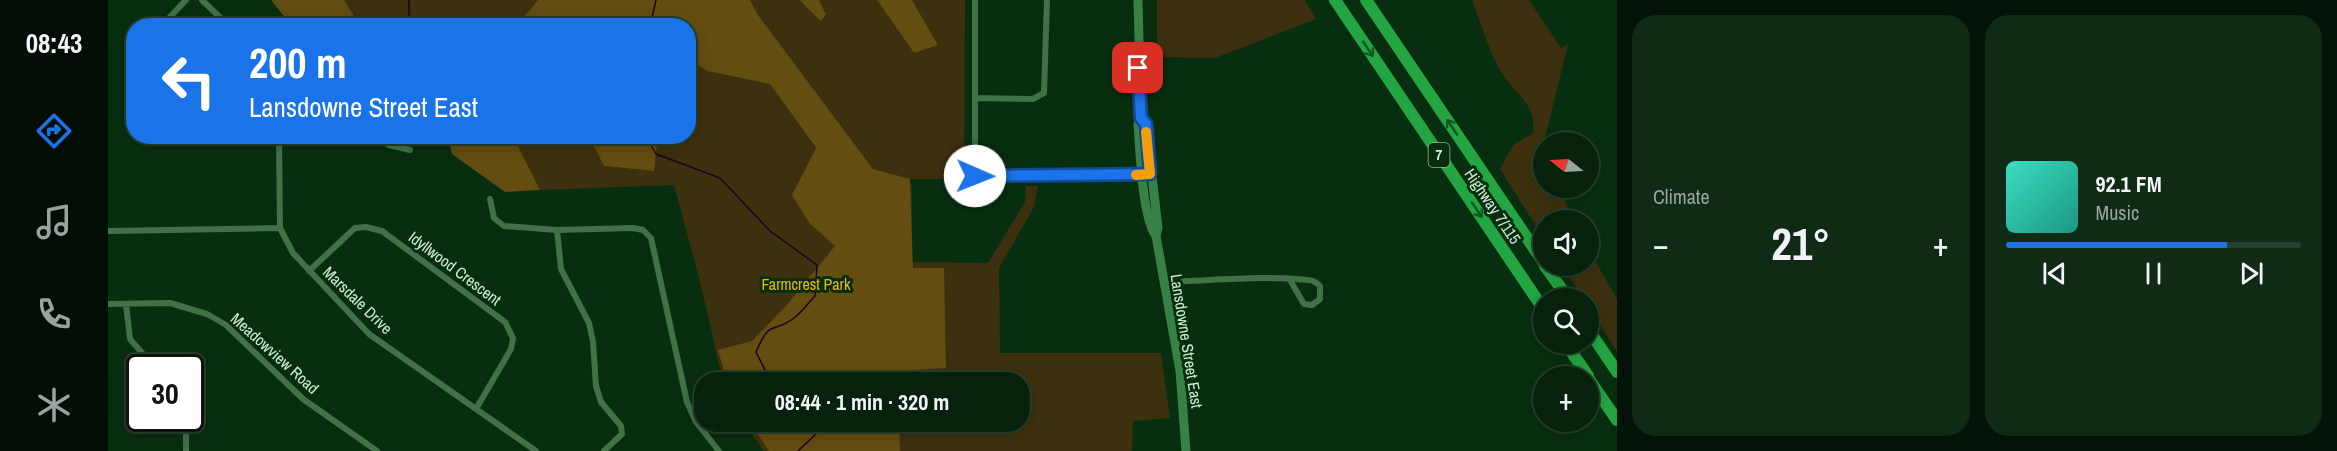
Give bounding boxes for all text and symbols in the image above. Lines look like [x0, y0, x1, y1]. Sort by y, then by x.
text: 08:43 [26, 25, 82, 61]
text: 200 m [249, 35, 347, 91]
one-way arrow [1362, 40, 1374, 56]
icon: left [150, 42, 228, 120]
pin [1112, 42, 1163, 93]
icon: arrive [1121, 51, 1154, 84]
text: Lansdowne Street East [249, 89, 478, 125]
icon: directions [33, 110, 75, 152]
one-way arrow [1446, 120, 1458, 136]
north arrow [1533, 132, 1599, 198]
map controls [1533, 132, 1599, 432]
road number: 7 [1428, 143, 1450, 167]
position arrow [943, 144, 1007, 208]
street label: Highway 7/115 [1460, 164, 1526, 248]
text: 92.1 FM [2096, 169, 2162, 199]
text: Climate [1653, 183, 1710, 210]
text: Music [2096, 199, 2139, 226]
icon: music [33, 201, 75, 243]
one-way arrow [1470, 202, 1483, 219]
button: sound [1533, 210, 1599, 276]
text: 21° [1771, 213, 1830, 274]
text: − [1653, 222, 1669, 266]
text: + [1933, 222, 1948, 266]
street label: Idyllwood Crescent [404, 226, 506, 310]
icon: previous [2038, 257, 2071, 290]
icon: pause [2137, 257, 2170, 290]
icon: next [2235, 257, 2268, 290]
street label: Marsdale Drive [318, 261, 398, 339]
street label: Lansdowne Street East [1166, 272, 1209, 410]
park label: Farmcrest Park [761, 273, 851, 295]
button: search [1533, 288, 1599, 354]
icon: phone [33, 293, 75, 335]
street label: Meadowview Road [226, 307, 324, 399]
speed limit sign: 30 [126, 354, 204, 432]
button: + [1533, 366, 1599, 432]
icon: climate [33, 384, 75, 426]
text: 08:44 · 1 min · 320 m [775, 387, 949, 417]

